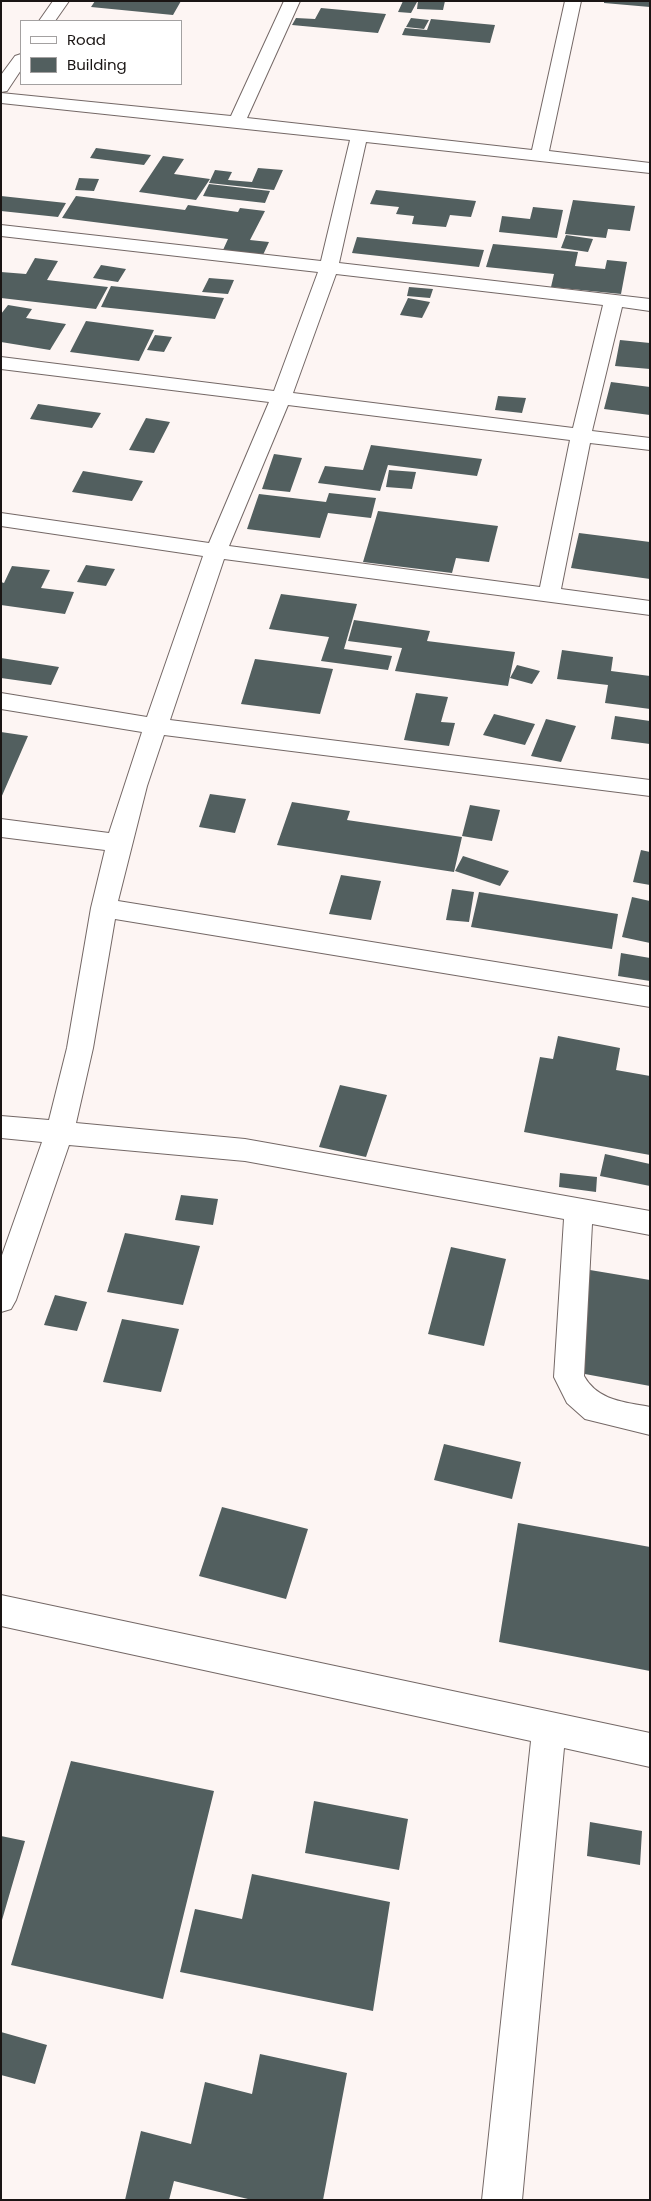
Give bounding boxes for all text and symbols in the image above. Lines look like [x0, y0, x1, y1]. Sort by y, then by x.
legend [20, 20, 182, 85]
text: Road [67, 29, 106, 50]
text: Building [67, 54, 127, 75]

